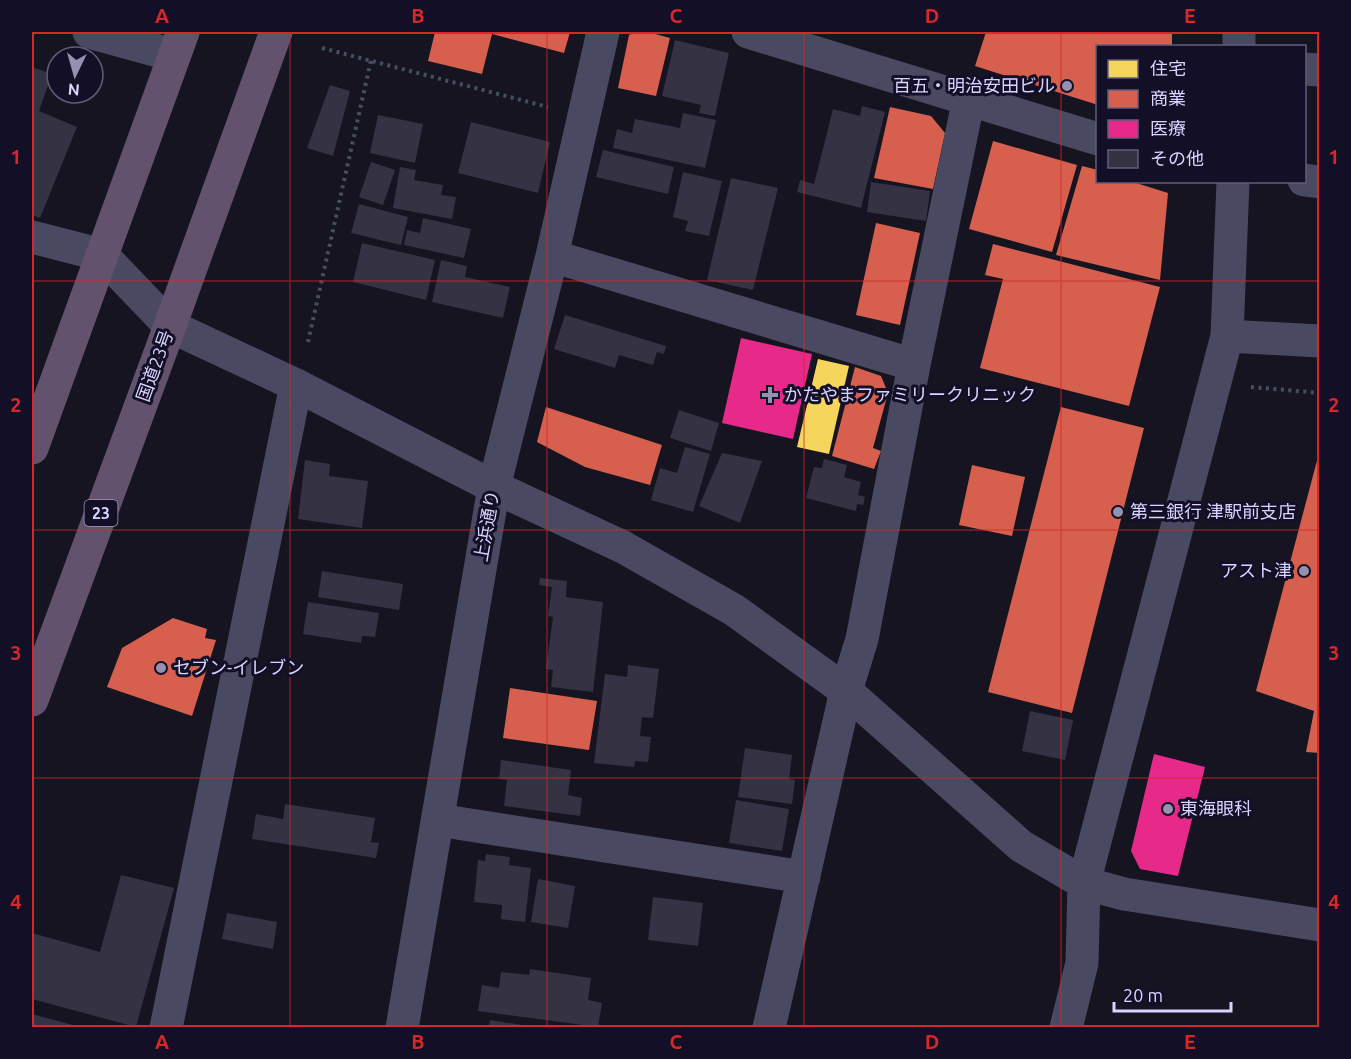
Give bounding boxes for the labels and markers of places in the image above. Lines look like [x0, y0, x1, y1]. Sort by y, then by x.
place label: 百五・明治安田ビル [893, 75, 1055, 95]
marker: 百五・明治安田ビル [1060, 79, 1074, 93]
place label: かたやまファミリークリニック [784, 384, 1036, 404]
marker: かたやまファミリークリニック [761, 386, 779, 404]
place label: 第三銀行 津駅前支店 [1130, 501, 1296, 521]
marker: 第三銀行 津駅前支店 [1111, 505, 1125, 519]
place label: アスト津 [1220, 560, 1292, 580]
marker: アスト津 [1297, 564, 1311, 578]
place label: セブン-イレブン [173, 657, 304, 677]
marker: セブン-イレブン [154, 661, 168, 675]
place label: 東海眼科 [1180, 798, 1252, 818]
marker: 東海眼科 [1161, 802, 1175, 816]

